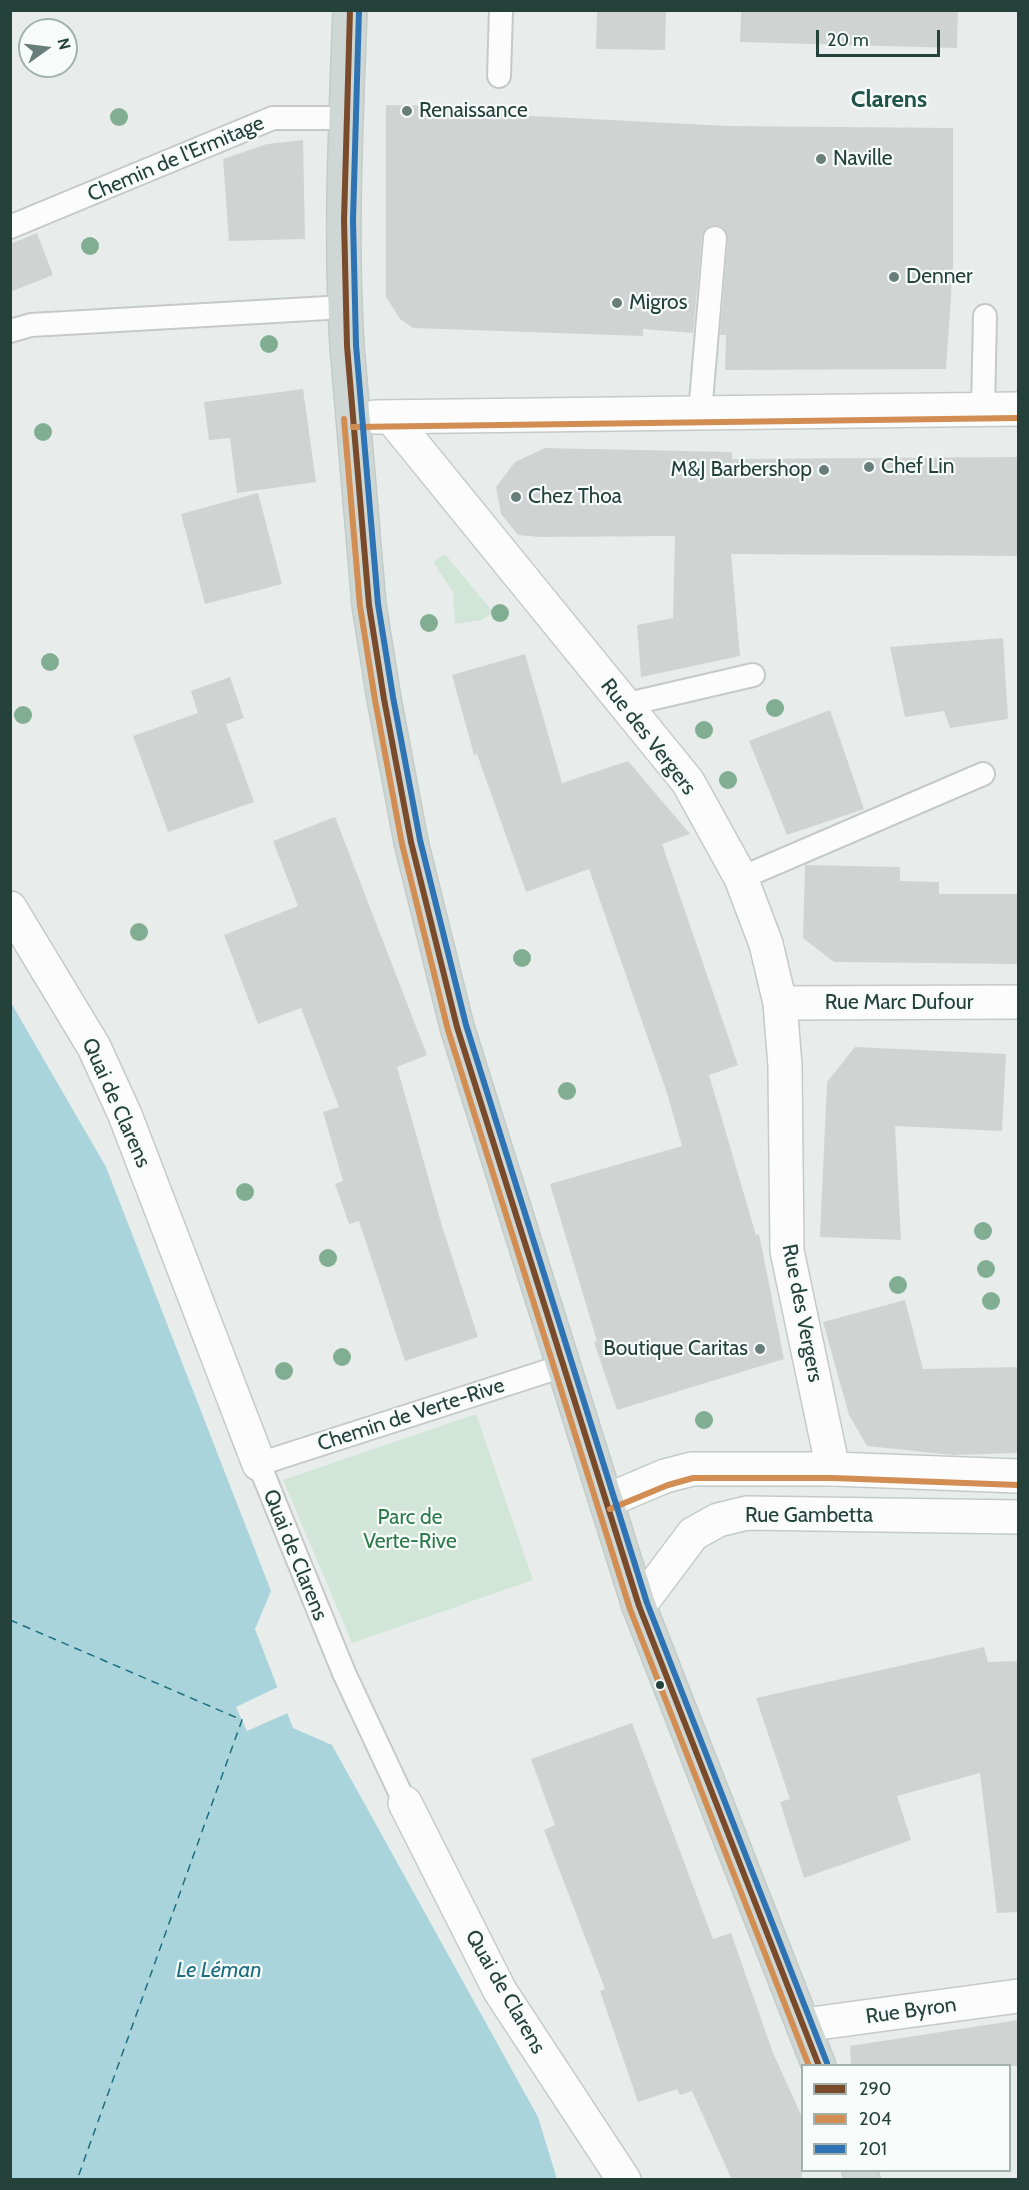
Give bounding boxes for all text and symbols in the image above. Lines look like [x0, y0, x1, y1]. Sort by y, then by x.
north arrow [18, 18, 78, 78]
scale bar [819, 18, 944, 56]
text: 20 m [827, 29, 869, 51]
text: N [53, 36, 75, 52]
district label: Clarens [851, 86, 927, 114]
place label: Renaissance [419, 98, 528, 124]
marker: Renaissance [400, 104, 414, 118]
street label: Chemin de l'Ermitage [84, 110, 268, 208]
place label: Naville [833, 146, 893, 172]
marker: Naville [814, 152, 828, 166]
place label: Denner [906, 264, 973, 290]
marker: Denner [887, 270, 901, 284]
place label: Migros [629, 290, 687, 316]
marker: Migros [610, 296, 624, 310]
place label: Chef Lin [881, 454, 954, 480]
place label: M&J Barbershop [670, 457, 812, 483]
marker: Chef Lin [862, 460, 876, 474]
marker: M&J Barbershop [817, 463, 831, 477]
place label: Chez Thoa [528, 484, 622, 510]
marker: Chez Thoa [509, 490, 523, 504]
street label: Rue des Vergers [595, 674, 701, 800]
street label: Rue Marc Dufour [825, 990, 973, 1016]
street label: Quai de Clarens [76, 1034, 156, 1172]
street label: Rue des Vergers [776, 1242, 828, 1384]
place label: Boutique Caritas [603, 1336, 748, 1362]
marker: Boutique Caritas [753, 1342, 767, 1356]
street label: Chemin de Verte-Rive [314, 1373, 508, 1457]
street label: Quai de Clarens [257, 1486, 333, 1624]
street label: Rue Gambetta [745, 1503, 873, 1529]
park label: Parc de Verte-Rive [363, 1505, 457, 1555]
unlabelled marker [654, 1679, 666, 1691]
street label: Quai de Clarens [459, 1926, 551, 2058]
water label: Le Léman [176, 1958, 262, 1984]
street label: Rue Byron [864, 1992, 958, 2030]
legend [801, 2064, 1011, 2172]
text: 290 [859, 2078, 891, 2100]
text: 204 [859, 2108, 891, 2130]
text: 201 [859, 2138, 887, 2160]

